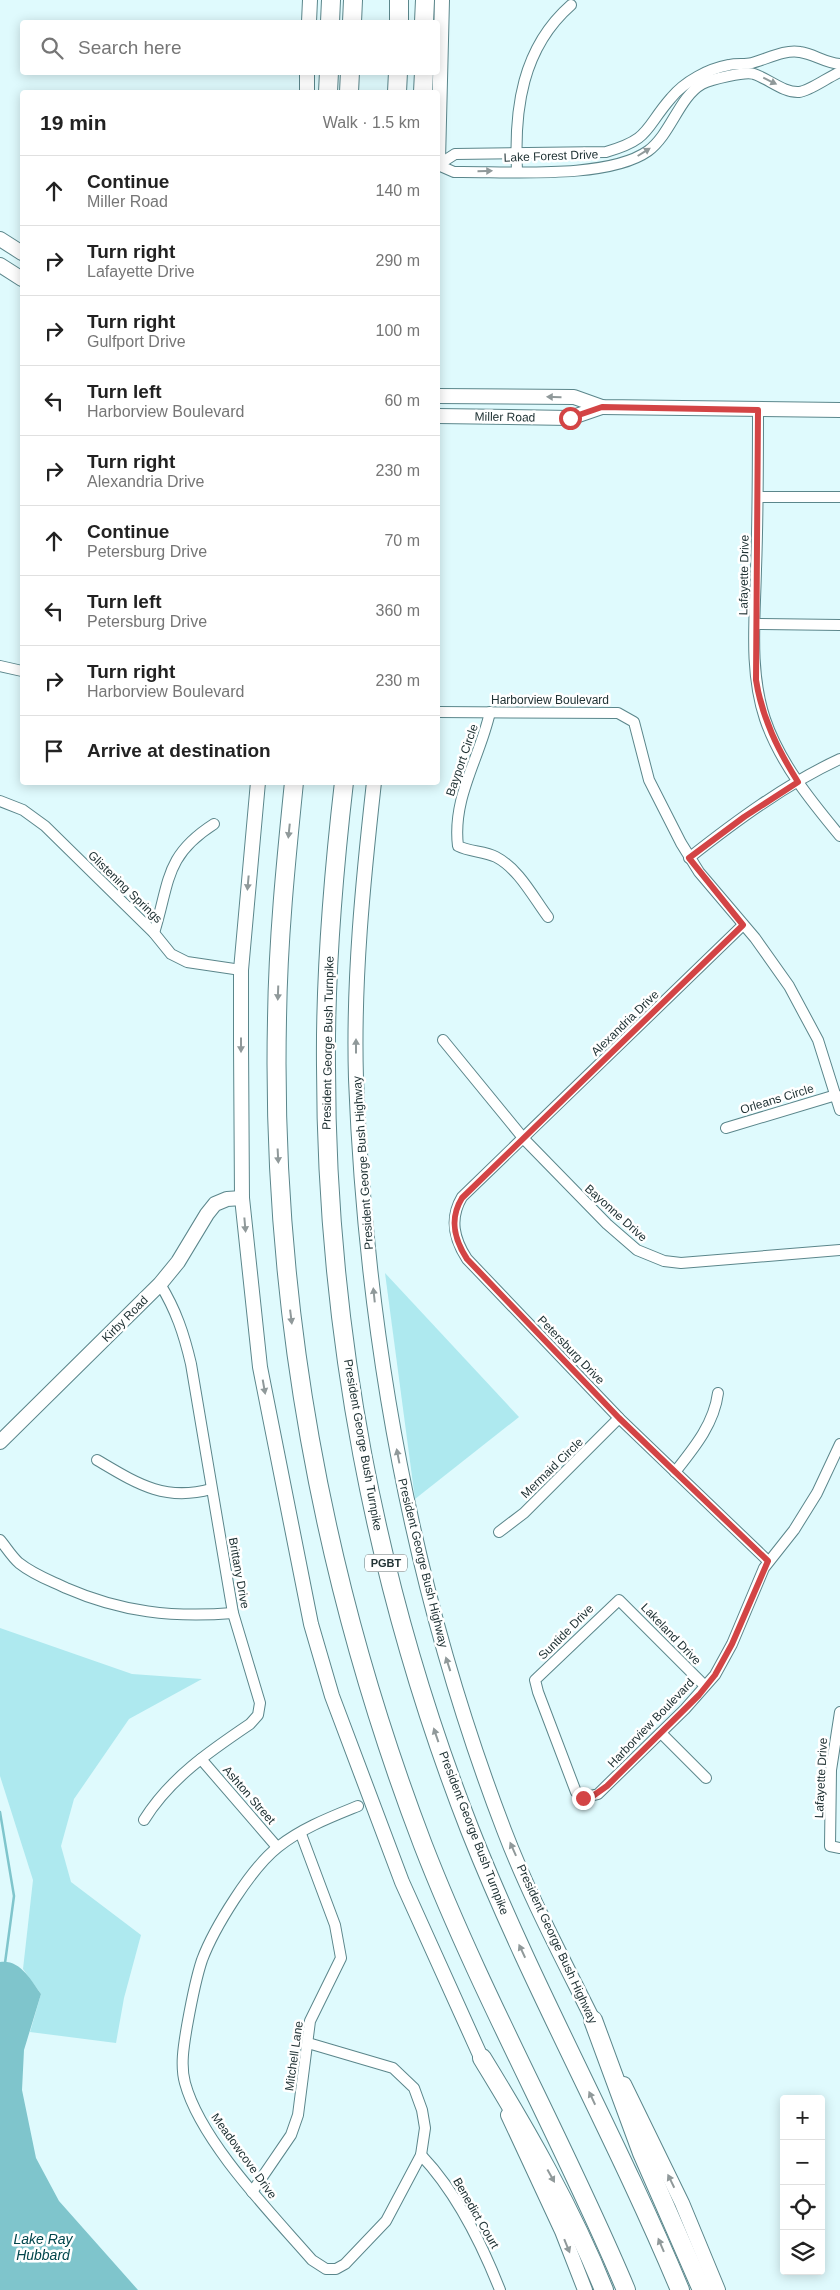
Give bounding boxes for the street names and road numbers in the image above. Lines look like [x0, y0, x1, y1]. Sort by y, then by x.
street label: Lake Forest Drive [503, 147, 599, 165]
street label: Miller Road [475, 409, 535, 425]
street label: Lafayette Drive [736, 534, 752, 615]
street label: Harborview Boulevard [491, 693, 609, 707]
street label: Bayport Circle [443, 722, 481, 798]
street label: Glistening Springs [85, 848, 165, 926]
street label: President George Bush Turnpike [319, 956, 337, 1130]
street label: Alexandria Drive [588, 987, 662, 1059]
street label: President George Bush Highway [350, 1076, 376, 1250]
street label: Orleans Circle [739, 1081, 816, 1117]
street label: Bayonne Drive [582, 1181, 650, 1245]
street label: Kirby Road [99, 1293, 151, 1345]
street label: Petersburg Drive [535, 1313, 608, 1387]
street label: President George Bush Turnpike [341, 1358, 385, 1532]
street label: Mermaid Circle [518, 1435, 586, 1501]
street label: President George Bush Highway [395, 1477, 451, 1649]
street label: Brittany Drive [226, 1536, 252, 1610]
road number: PGBT [365, 1555, 407, 1572]
street label: Lakeland Drive [638, 1600, 704, 1668]
street label: Suntide Drive [536, 1601, 597, 1662]
street label: Harborview Boulevard [605, 1676, 697, 1770]
street label: Lafayette Drive [812, 1737, 830, 1819]
street label: President George Bush Turnpike [436, 1749, 512, 1917]
street label: Ashton Street [220, 1763, 279, 1828]
street label: President George Bush Highway [514, 1862, 600, 2026]
street label: Mitchell Lane [282, 2020, 306, 2092]
street label: Meadowcove Drive [208, 2111, 280, 2202]
street label: Benedict Court [450, 2175, 502, 2251]

